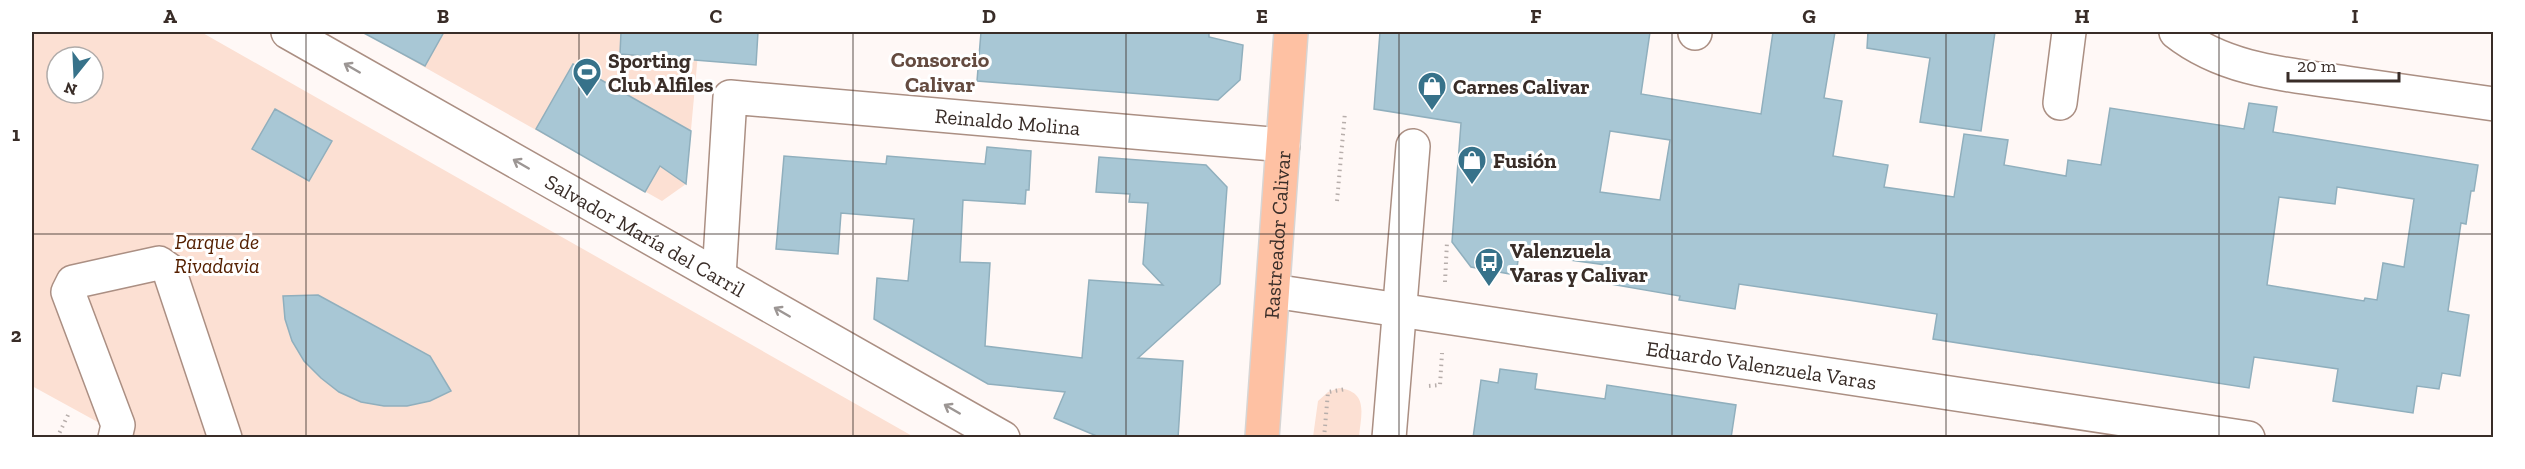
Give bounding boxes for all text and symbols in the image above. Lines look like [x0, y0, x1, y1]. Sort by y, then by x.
text: A [163, 4, 177, 28]
text: B [437, 4, 449, 28]
text: C [710, 4, 723, 28]
text: D [982, 4, 996, 28]
text: E [1256, 4, 1268, 28]
text: F [1530, 4, 1542, 28]
text: G [1802, 4, 1816, 28]
text: H [2074, 4, 2090, 28]
text: I [2351, 4, 2359, 28]
north arrow [45, 45, 105, 105]
scale bar [2288, 45, 2399, 83]
district label: Consorcio Calivar [891, 46, 990, 98]
place label: Sporting Club Alfiles [608, 48, 714, 97]
text: 20 m [2297, 55, 2337, 77]
sports icon: Sporting Club Alfiles [571, 56, 603, 98]
one-way arrow [344, 62, 361, 74]
shop icon: Carnes Calivar [1416, 70, 1448, 112]
place label: Carnes Calivar [1453, 74, 1590, 99]
text: N [62, 78, 79, 100]
street label: Reinaldo Molina [934, 102, 1081, 140]
text: 1 [12, 122, 20, 146]
shop icon: Fusión [1456, 144, 1488, 186]
place label: Fusión [1493, 148, 1557, 173]
street label: Rastreador Calivar [1258, 149, 1295, 320]
one-way arrow [513, 158, 531, 169]
street label: Salvador María del Carril [541, 168, 750, 302]
park label: Parque de Rivadavia [174, 229, 260, 278]
place label: Valenzuela Varas y Calivar [1510, 238, 1648, 287]
bus stop icon: Valenzuela Varas y Calivar [1473, 246, 1505, 288]
one-way arrow [774, 306, 791, 318]
text: 2 [11, 323, 22, 347]
street label: Eduardo Valenzuela Varas [1644, 335, 1878, 394]
one-way arrow [944, 402, 961, 414]

